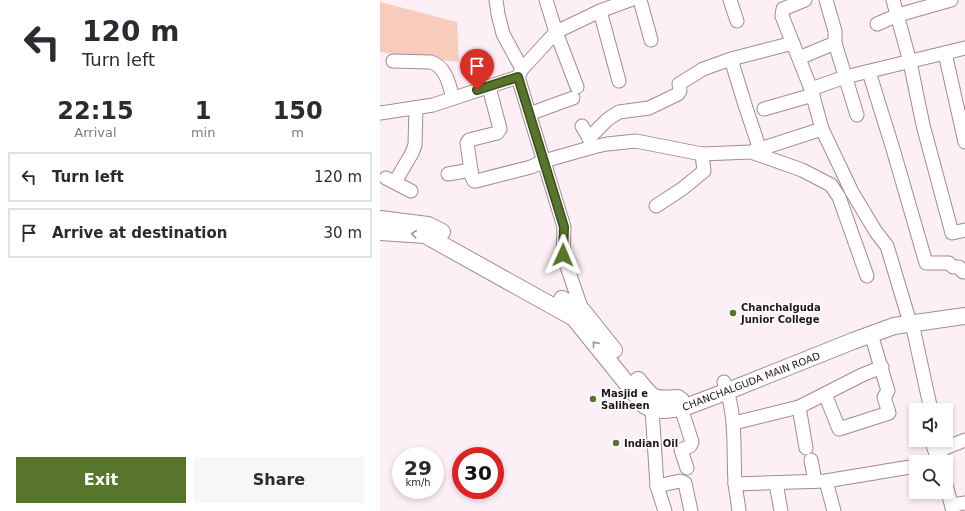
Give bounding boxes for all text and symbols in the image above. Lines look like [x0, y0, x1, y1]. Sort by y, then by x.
text: 120 m [82, 15, 179, 48]
icon: left [16, 16, 68, 68]
text: Turn left [82, 49, 155, 70]
pin [460, 49, 494, 90]
icon: arrive [466, 55, 488, 77]
text: 22:15 [57, 97, 134, 125]
text: 1 [195, 97, 211, 125]
text: 150 [273, 97, 323, 125]
text: Arrival [74, 125, 117, 140]
text: min [191, 125, 215, 140]
text: m [291, 125, 304, 140]
icon: left [18, 166, 40, 188]
text: Turn left [52, 168, 124, 186]
text: 120 m [314, 168, 362, 186]
icon: arrive [18, 222, 40, 244]
text: Arrive at destination [52, 224, 227, 242]
text: 30 m [324, 224, 362, 242]
one-way arrow [411, 230, 417, 239]
position arrow [542, 234, 584, 276]
place label: Chanchalguda Junior College [740, 302, 821, 325]
marker: Chanchalguda Junior College [728, 308, 738, 318]
one-way arrow [592, 341, 599, 348]
street label: CHANCHALGUDA MAIN ROAD [681, 350, 822, 413]
place label: Masjid e Saliheen [601, 388, 650, 411]
marker: Masjid e Saliheen [588, 394, 598, 404]
map controls [909, 403, 953, 499]
button: sound [909, 403, 953, 447]
marker: Indian Oil [611, 438, 621, 448]
place label: Indian Oil [624, 438, 678, 449]
speed limit sign: 30 [452, 447, 504, 499]
button: search [909, 455, 953, 499]
text: 29 [404, 456, 432, 480]
button: Exit [16, 457, 186, 503]
button: Share [194, 457, 364, 503]
text: km/h [405, 477, 431, 488]

